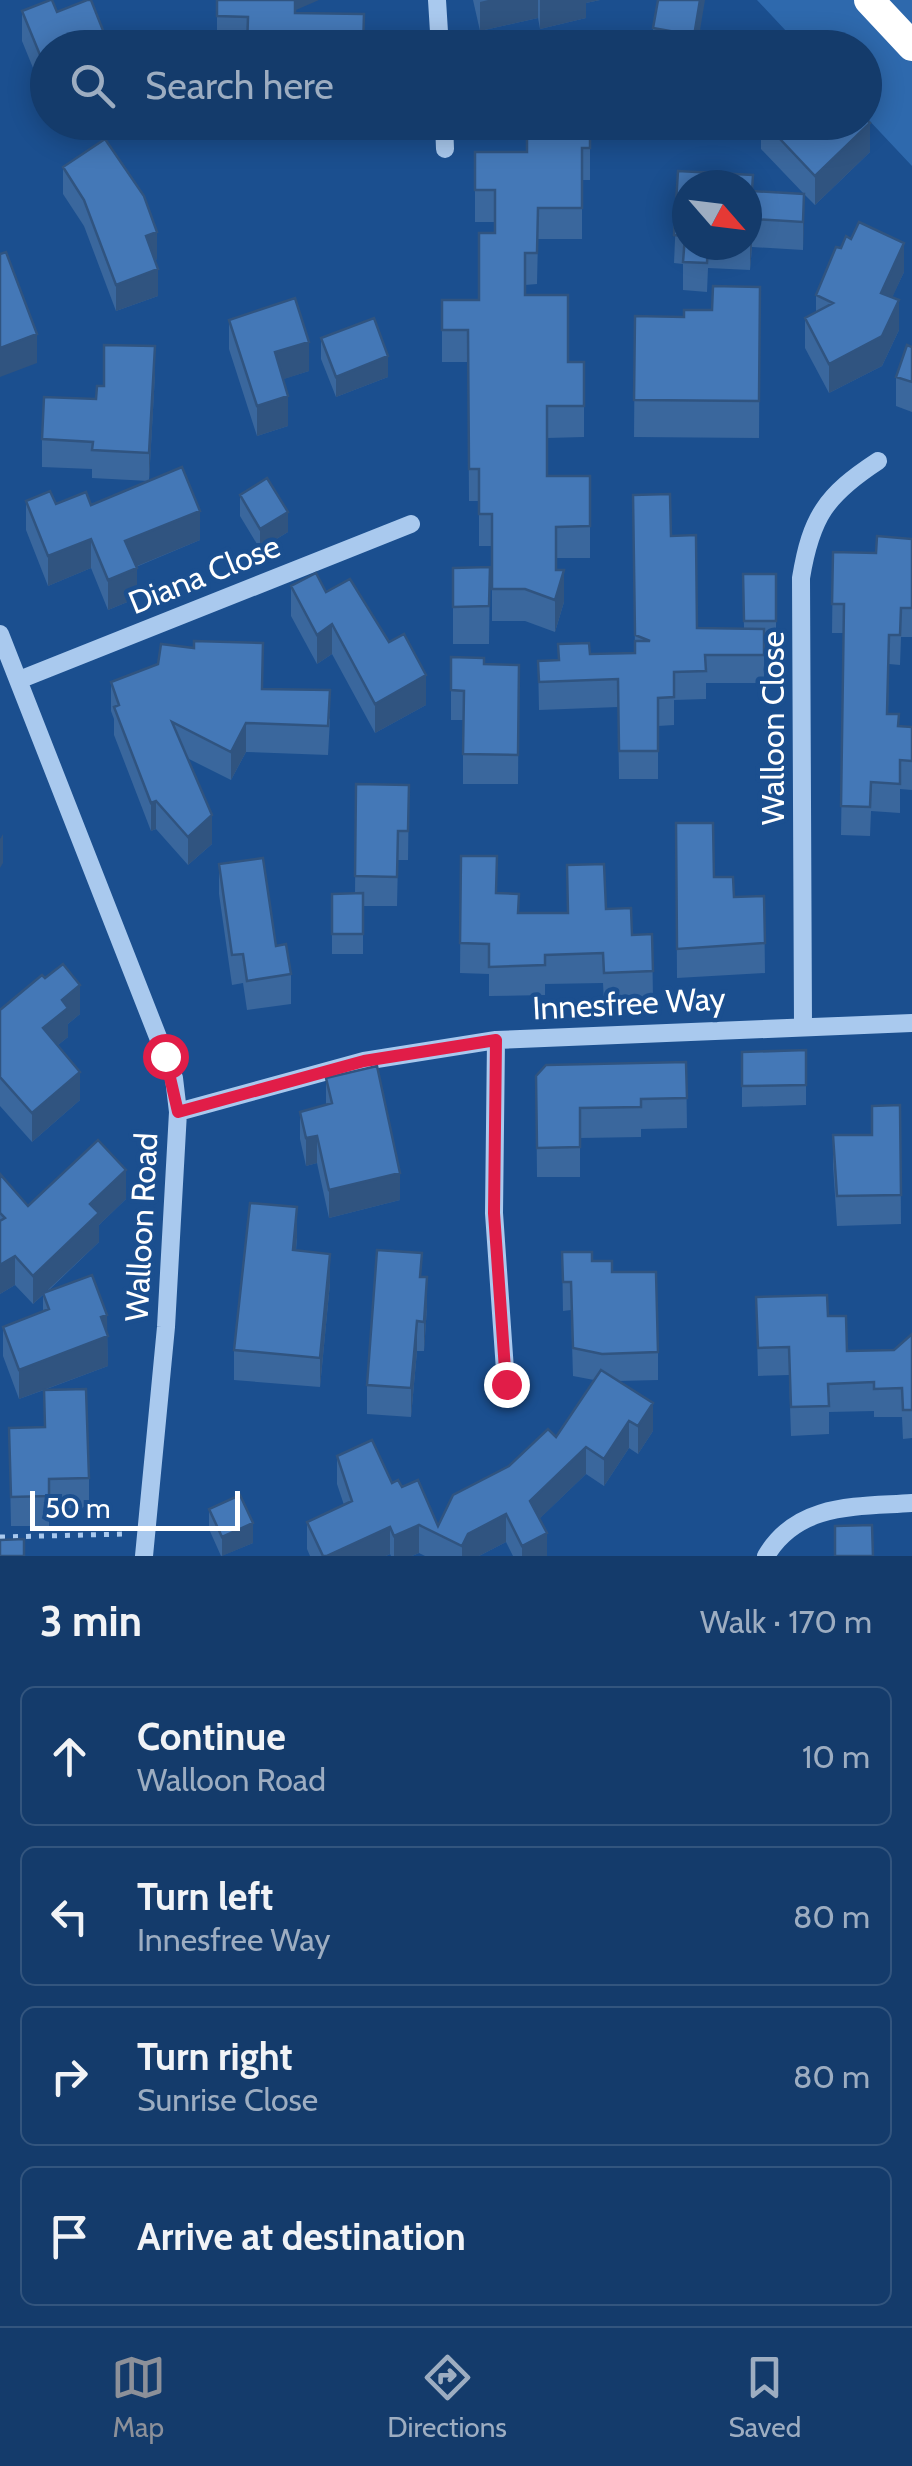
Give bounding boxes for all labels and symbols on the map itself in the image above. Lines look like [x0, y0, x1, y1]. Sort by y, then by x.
north arrow [672, 170, 762, 260]
street label: Diana Close [123, 526, 285, 622]
street label: Walloon Close [753, 631, 792, 825]
street label: Innesfree Way [531, 978, 727, 1028]
route start [143, 1034, 189, 1080]
street label: Walloon Road [117, 1132, 165, 1322]
route end [484, 1362, 530, 1408]
scale bar [30, 1486, 240, 1530]

